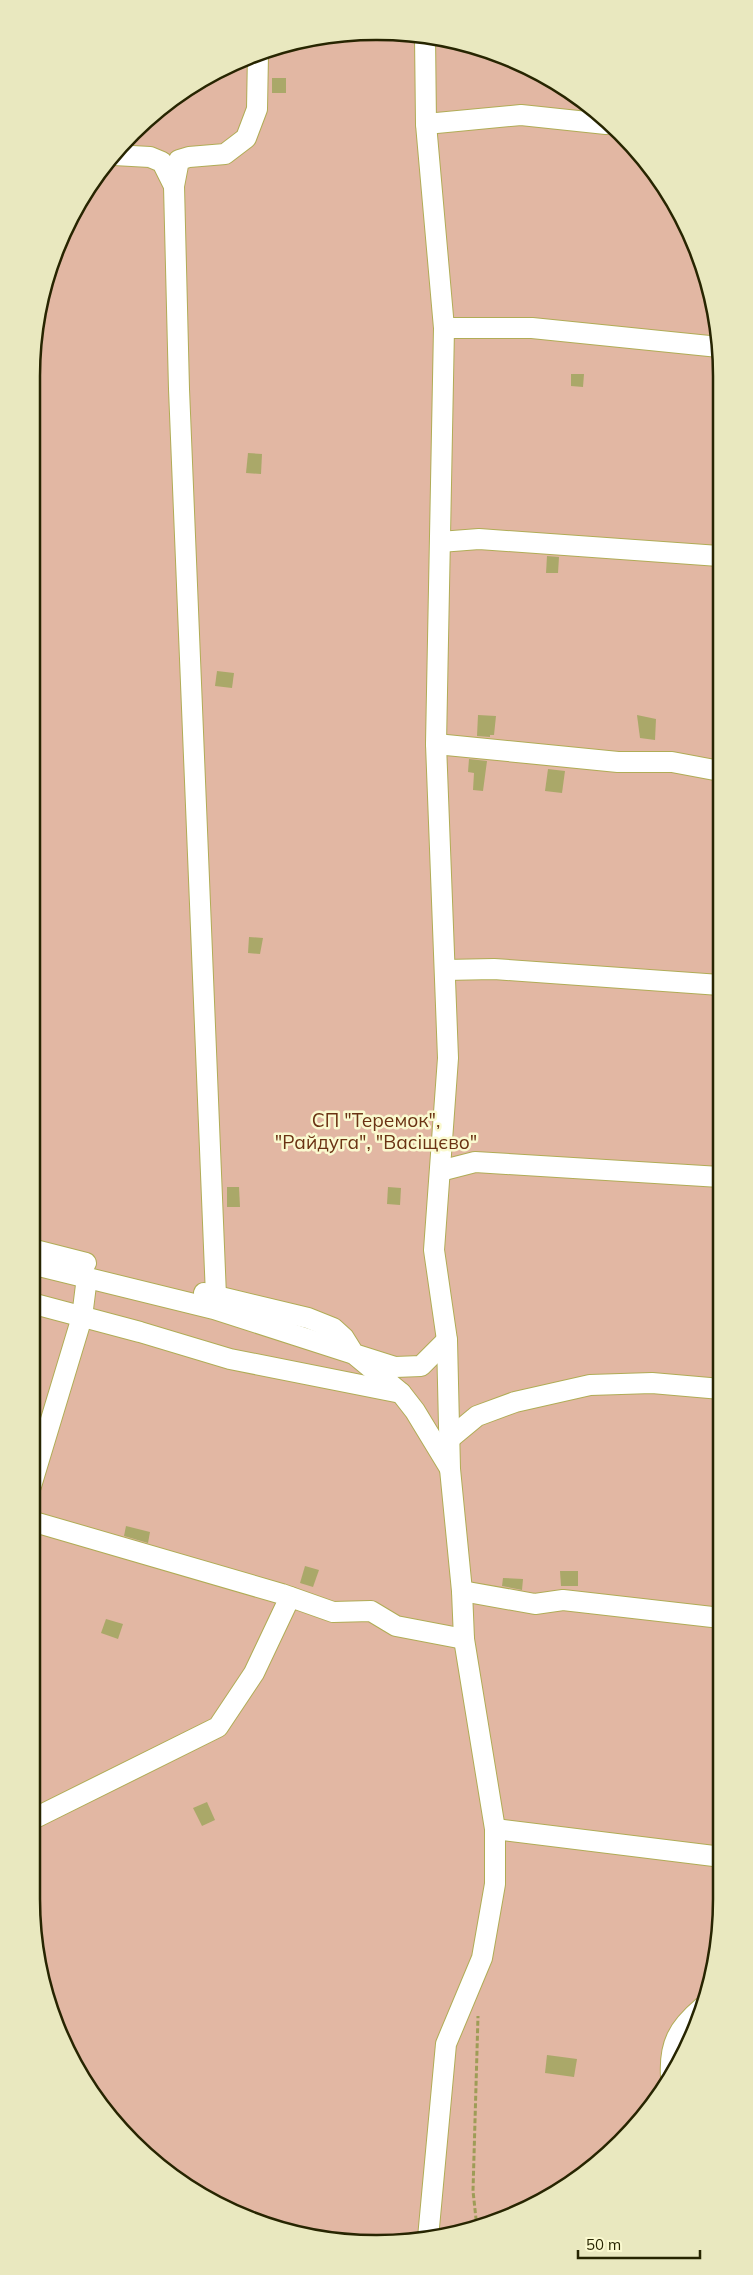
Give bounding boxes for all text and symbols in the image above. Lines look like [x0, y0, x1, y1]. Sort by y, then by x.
park label: СП "Теремок", "Райдуга", "Васіщєво" [275, 1108, 477, 1154]
scale bar [578, 2228, 700, 2260]
text: 50 m [586, 2235, 621, 2254]

